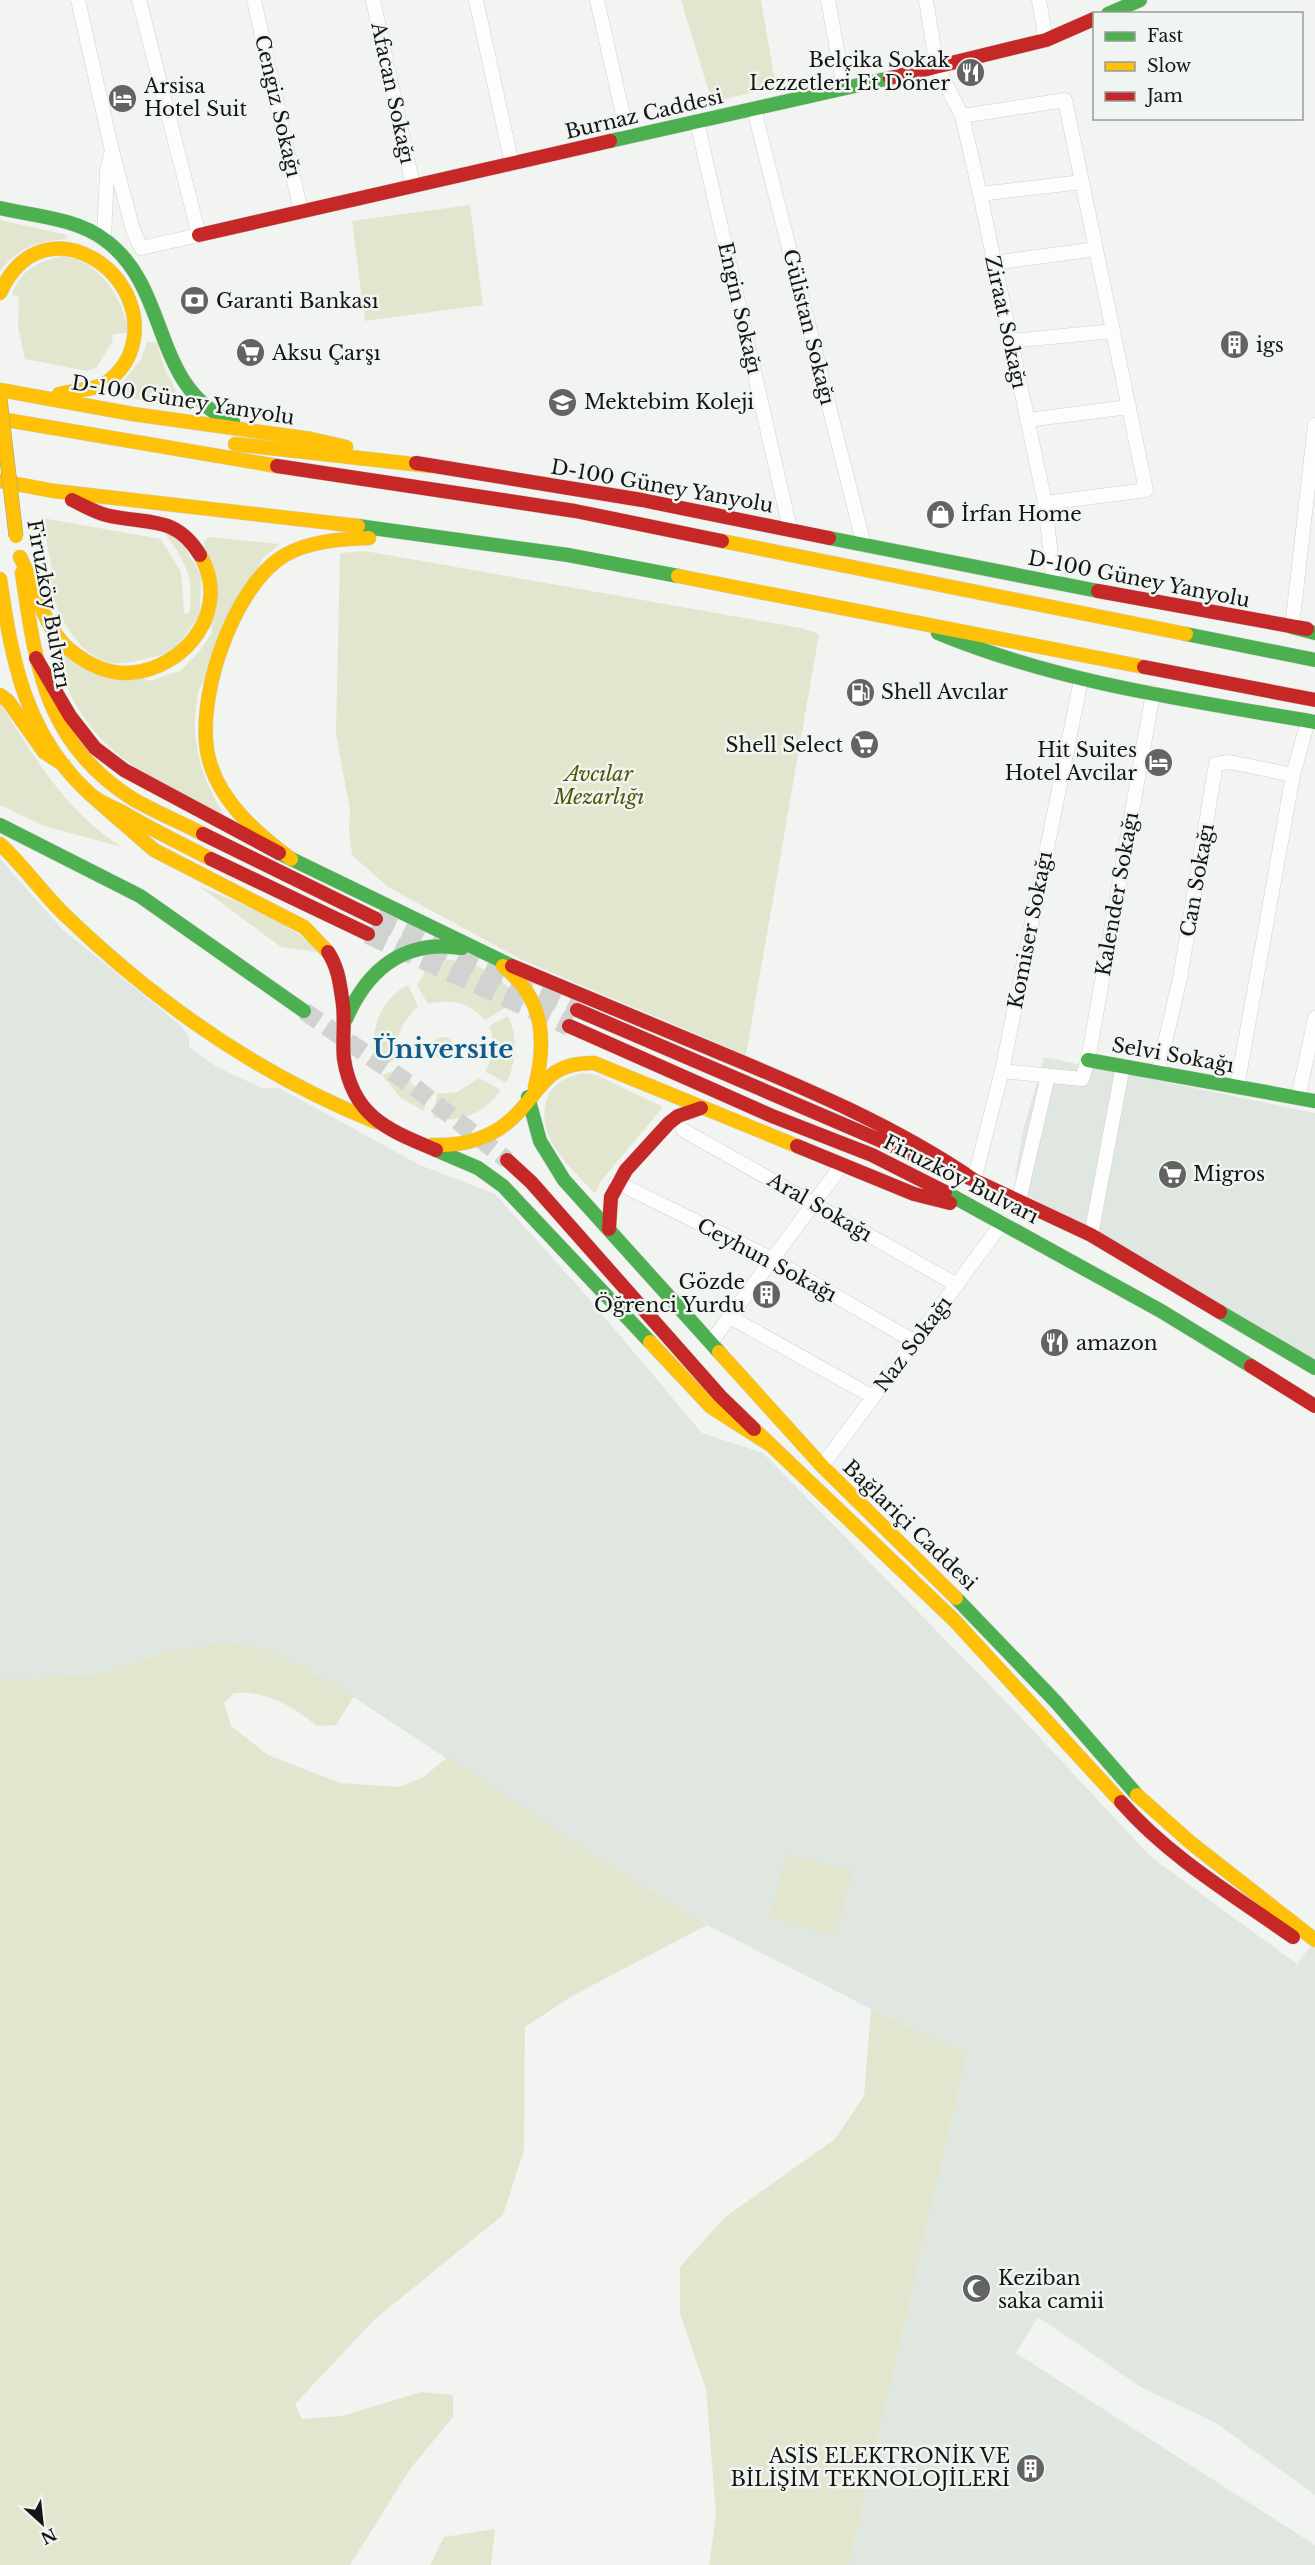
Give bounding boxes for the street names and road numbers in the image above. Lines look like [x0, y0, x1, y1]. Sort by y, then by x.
street label: Afacan Sokağı [366, 19, 420, 166]
street label: Cengiz Sokağı [250, 33, 306, 180]
street label: Burnaz Caddesi [563, 84, 726, 144]
street label: Engin Sokağı [713, 240, 767, 377]
street label: Gülistan Sokağı [778, 247, 840, 407]
street label: Ziraat Sokağı [980, 253, 1032, 391]
street label: D-100 Güney Yanyolu [70, 371, 296, 429]
street label: D-100 Güney Yanyolu [549, 455, 775, 517]
street label: Firuzköy Bulvarı [22, 518, 76, 690]
street label: D-100 Güney Yanyolu [1026, 546, 1252, 612]
street label: Kalender Sokağı [1091, 810, 1143, 978]
street label: Can Sokağı [1175, 821, 1219, 939]
street label: Komiser Sokağı [1003, 849, 1057, 1011]
street label: Selvi Sokağı [1110, 1032, 1236, 1078]
street label: Firuzköy Bulvarı [879, 1129, 1043, 1229]
street label: Aral Sokağı [763, 1167, 877, 1247]
street label: Ceyhun Sokağı [693, 1213, 841, 1307]
street label: Naz Sokağı [869, 1291, 957, 1397]
street label: Bağlariçi Caddesi [838, 1455, 982, 1595]

